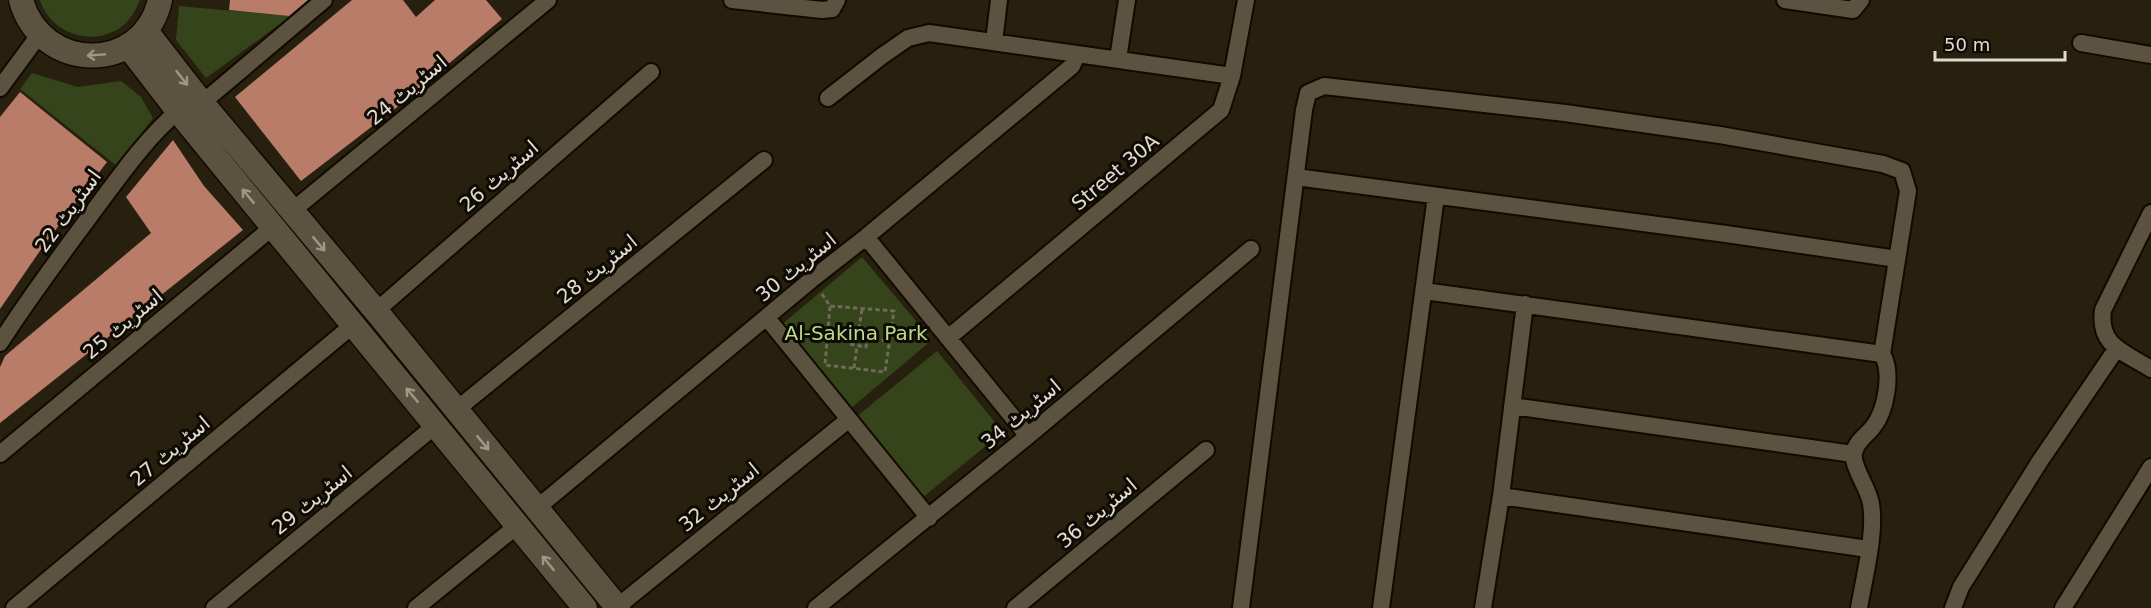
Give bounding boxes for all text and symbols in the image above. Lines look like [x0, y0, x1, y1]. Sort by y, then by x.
scale bar [1935, 24, 2066, 62]
text: 50 m [1944, 34, 1990, 55]
one-way arrow [87, 50, 107, 61]
street label: اسٹریٹ 24 [362, 50, 452, 130]
one-way arrow [175, 69, 188, 85]
street label: Street 30A [1067, 128, 1164, 215]
street label: اسٹریٹ 26 [455, 135, 543, 217]
street label: اسٹریٹ 22 [30, 165, 106, 257]
one-way arrow [242, 188, 255, 204]
street label: اسٹریٹ 30 [751, 227, 841, 307]
street label: اسٹریٹ 28 [552, 229, 642, 309]
one-way arrow [313, 236, 326, 252]
street label: اسٹریٹ 25 [78, 284, 168, 364]
park label: Al-Sakina Park [784, 321, 928, 345]
street label: اسٹریٹ 34 [976, 374, 1066, 454]
one-way arrow [405, 388, 418, 404]
street label: اسٹریٹ 27 [125, 411, 215, 491]
one-way arrow [477, 435, 490, 451]
street label: اسٹریٹ 32 [674, 457, 764, 537]
street label: اسٹریٹ 29 [267, 460, 357, 540]
street label: اسٹریٹ 36 [1052, 473, 1142, 553]
one-way arrow [542, 555, 555, 571]

